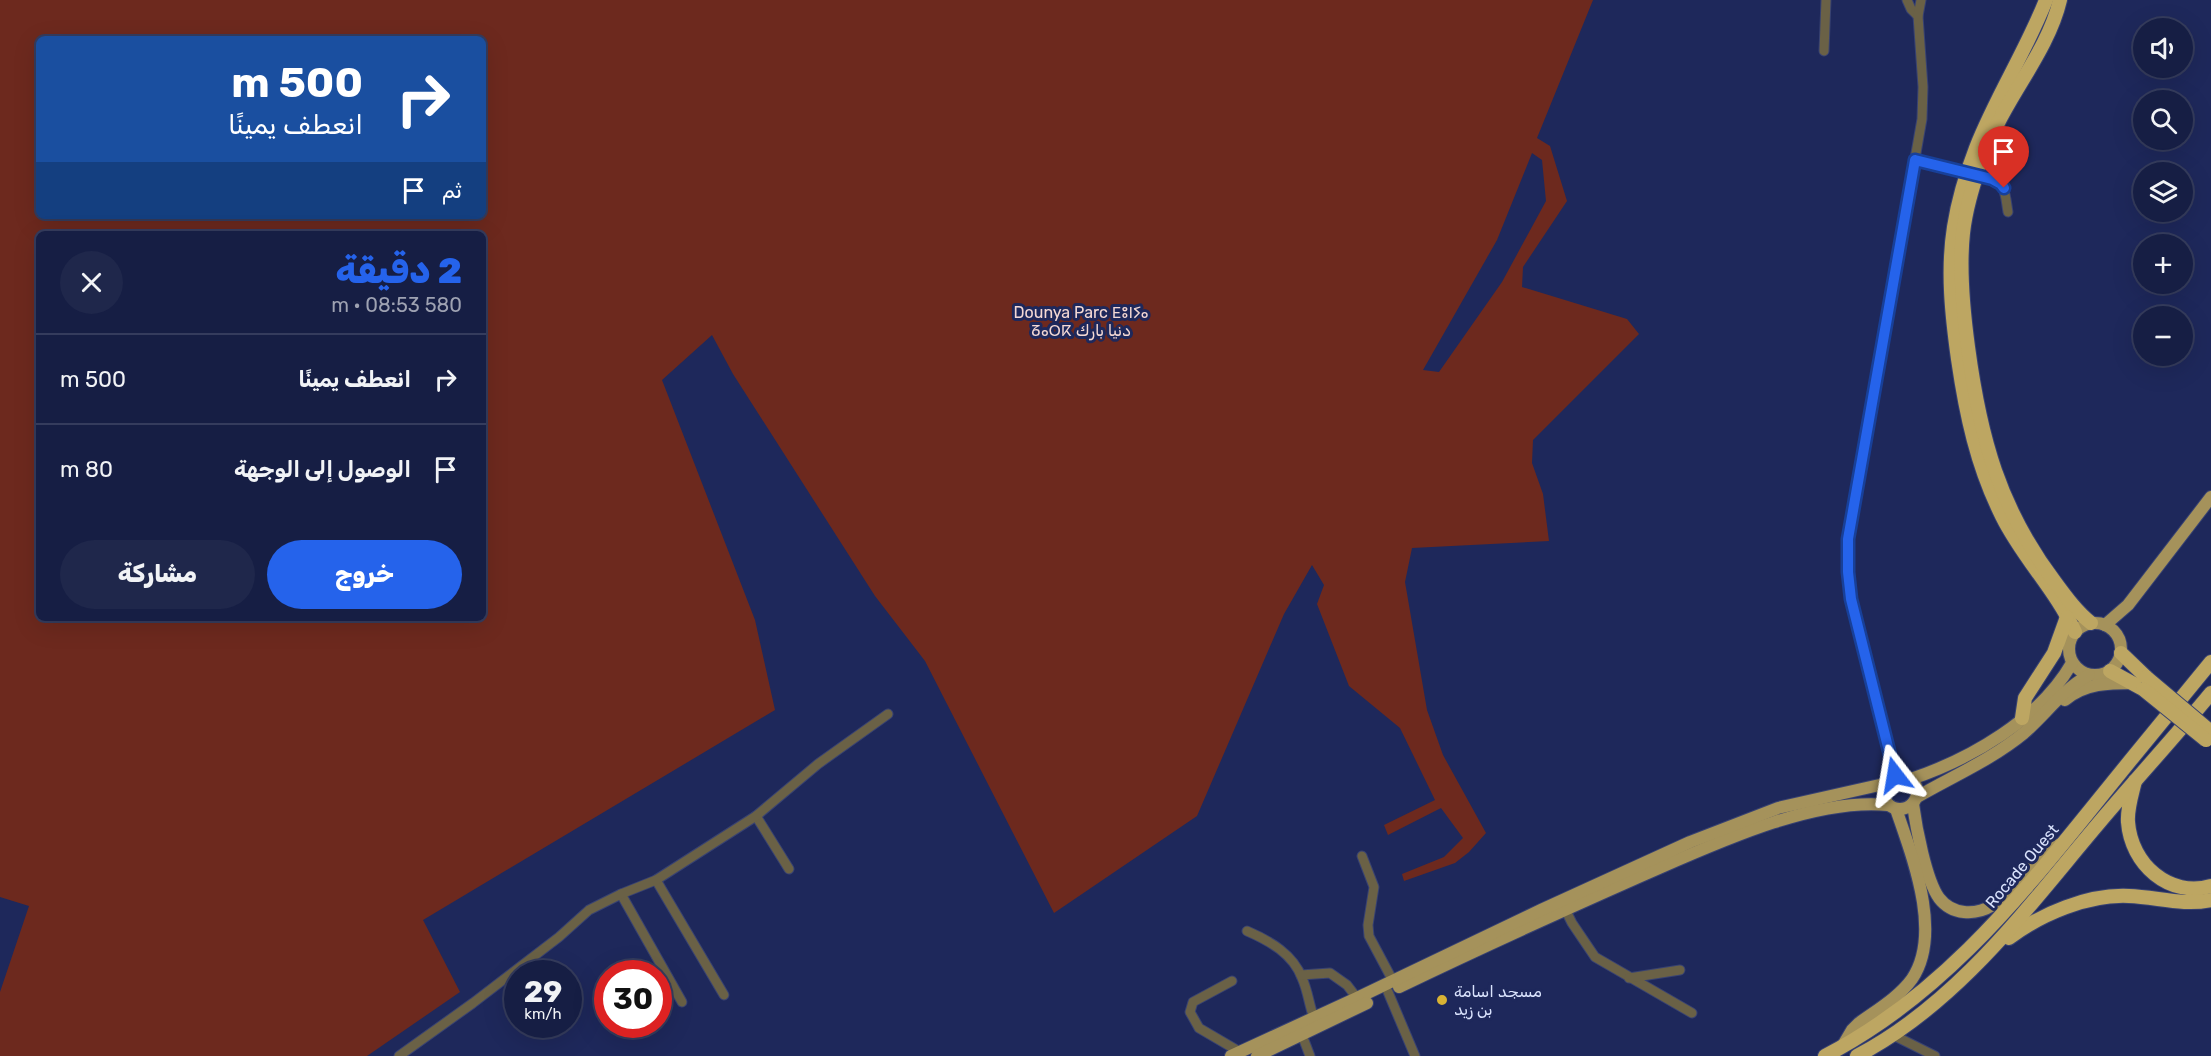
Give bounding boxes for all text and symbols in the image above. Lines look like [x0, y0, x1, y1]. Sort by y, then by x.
map controls [2133, 18, 2193, 366]
button: sound [2133, 18, 2193, 78]
text: 500 m [231, 58, 363, 108]
icon: right [384, 60, 462, 138]
button: search [2133, 90, 2193, 150]
text: انعطف يمينًا [228, 109, 363, 141]
pin [1978, 126, 2029, 188]
icon: arrive [1987, 135, 2020, 168]
button: layers [2133, 162, 2193, 222]
icon: arrive [397, 174, 430, 207]
text: ثم [442, 177, 462, 204]
button: + [2133, 234, 2193, 294]
text: 2 دقيقة [336, 249, 462, 292]
button: close [60, 251, 123, 314]
text: 580 m · 08:53 [331, 293, 462, 317]
park label: Dounya Parc ⴹⵓⵏⵢⴰ ⵒⴰⵔⴽ دنيا بارك [1014, 303, 1148, 341]
button: − [2133, 306, 2193, 366]
icon: right [429, 363, 462, 396]
text: 500 m [60, 366, 126, 393]
text: انعطف يمينًا [298, 366, 411, 393]
icon: arrive [429, 453, 462, 486]
text: 80 m [60, 456, 113, 483]
text: الوصول إلى الوجهة [234, 456, 411, 483]
button: مشاركة [60, 540, 255, 609]
button: خروج [267, 540, 462, 609]
position arrow [1863, 743, 1927, 807]
street label: Rocade Ouest [1981, 820, 2063, 912]
speed limit sign: 30 [594, 960, 672, 1038]
text: 29 [524, 974, 562, 1010]
place label: مسجد اسامة بن زيد [1454, 982, 1542, 1020]
marker: مسجد اسامة بن زيد [1435, 993, 1449, 1007]
text: km/h [524, 1005, 562, 1023]

